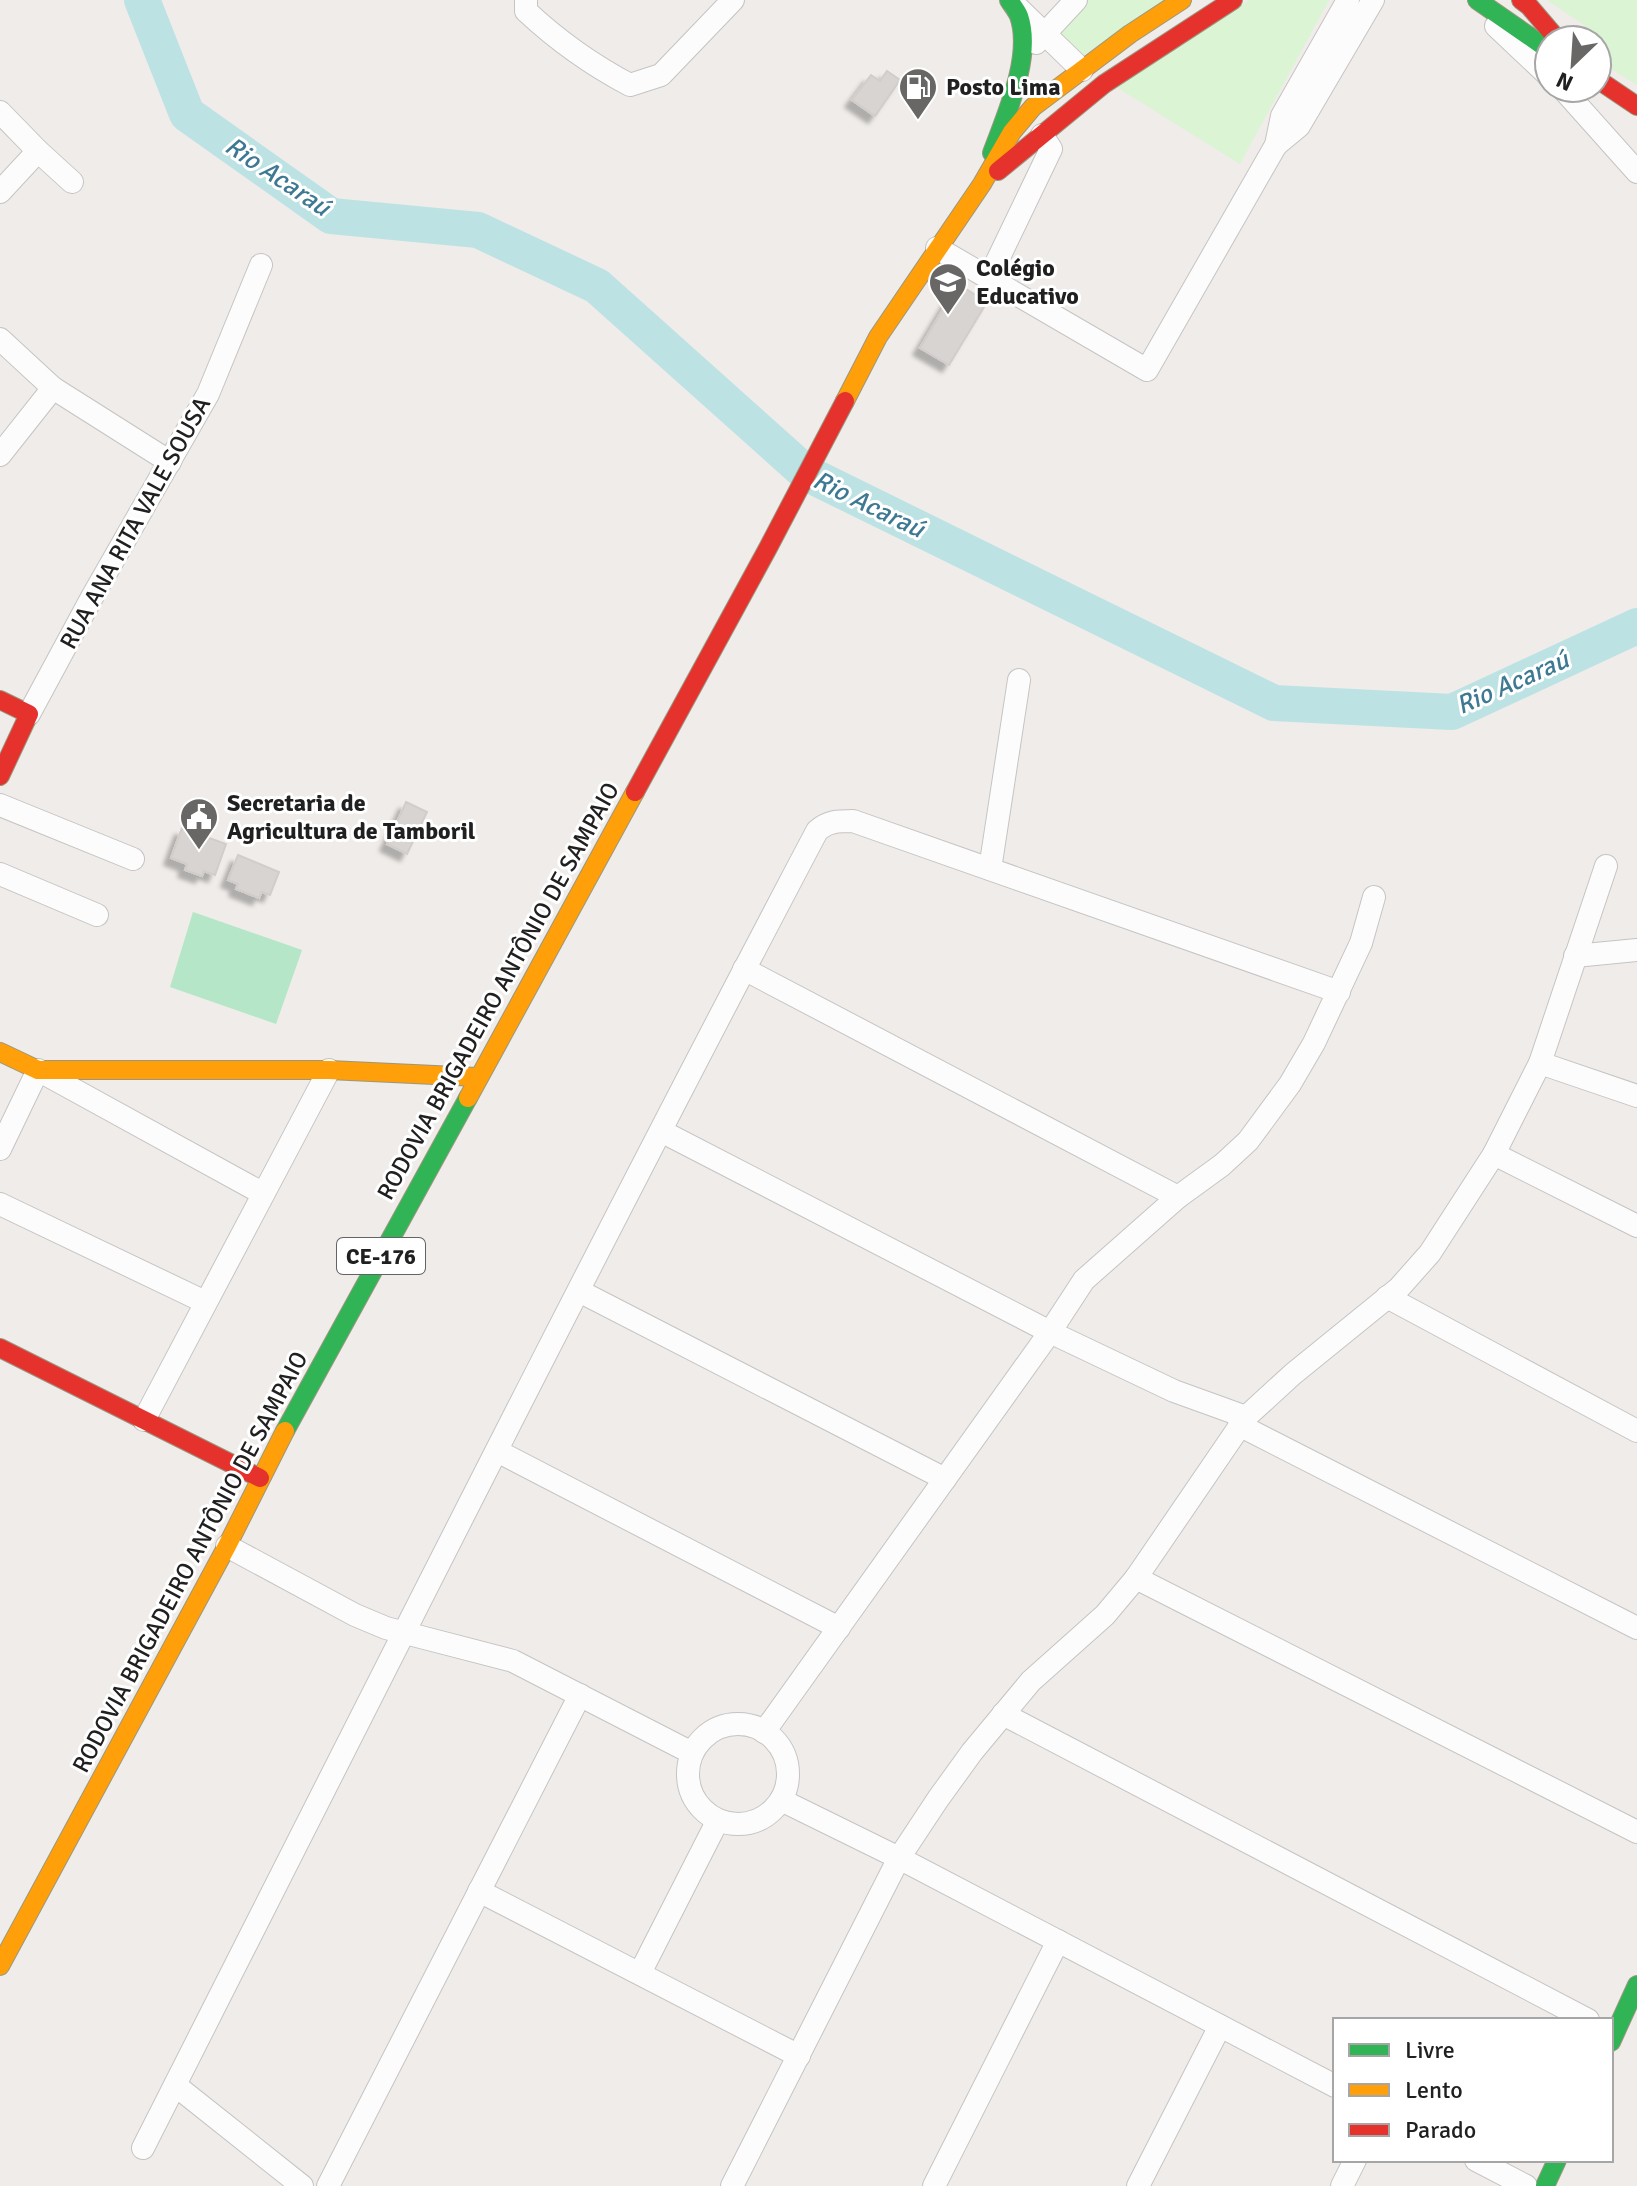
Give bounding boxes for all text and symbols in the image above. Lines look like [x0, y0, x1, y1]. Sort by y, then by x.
north arrow [1533, 24, 1613, 104]
fuel station icon: Posto Lima [897, 66, 939, 121]
text: N [1552, 66, 1577, 97]
place label: Posto Lima [946, 72, 1060, 102]
water label: Rio Acaraú [219, 130, 338, 225]
place label: Colégio Educativo [976, 253, 1079, 311]
school or university icon: Colégio Educativo [927, 261, 969, 316]
street label: RUA ANA RITA VALE SOUSA [53, 391, 217, 654]
water label: Rio Acaraú [808, 464, 931, 546]
water label: Rio Acaraú [1451, 643, 1575, 722]
street label: RODOVIA BRIGADEIRO ANTÔNIO DE SAMPAIO [370, 777, 626, 1205]
place label: Secretaria de Agricultura de Tamboril [227, 788, 476, 846]
public building icon: Secretaria de Agricultura de Tamboril [178, 796, 220, 851]
road number: CE-176 [337, 1238, 425, 1274]
street label: RODOVIA BRIGADEIRO ANTÔNIO DE SAMPAIO [66, 1346, 314, 1778]
legend [1333, 2018, 1613, 2162]
text: Livre [1405, 2035, 1455, 2065]
text: Lento [1405, 2075, 1463, 2105]
text: Parado [1405, 2115, 1476, 2145]

